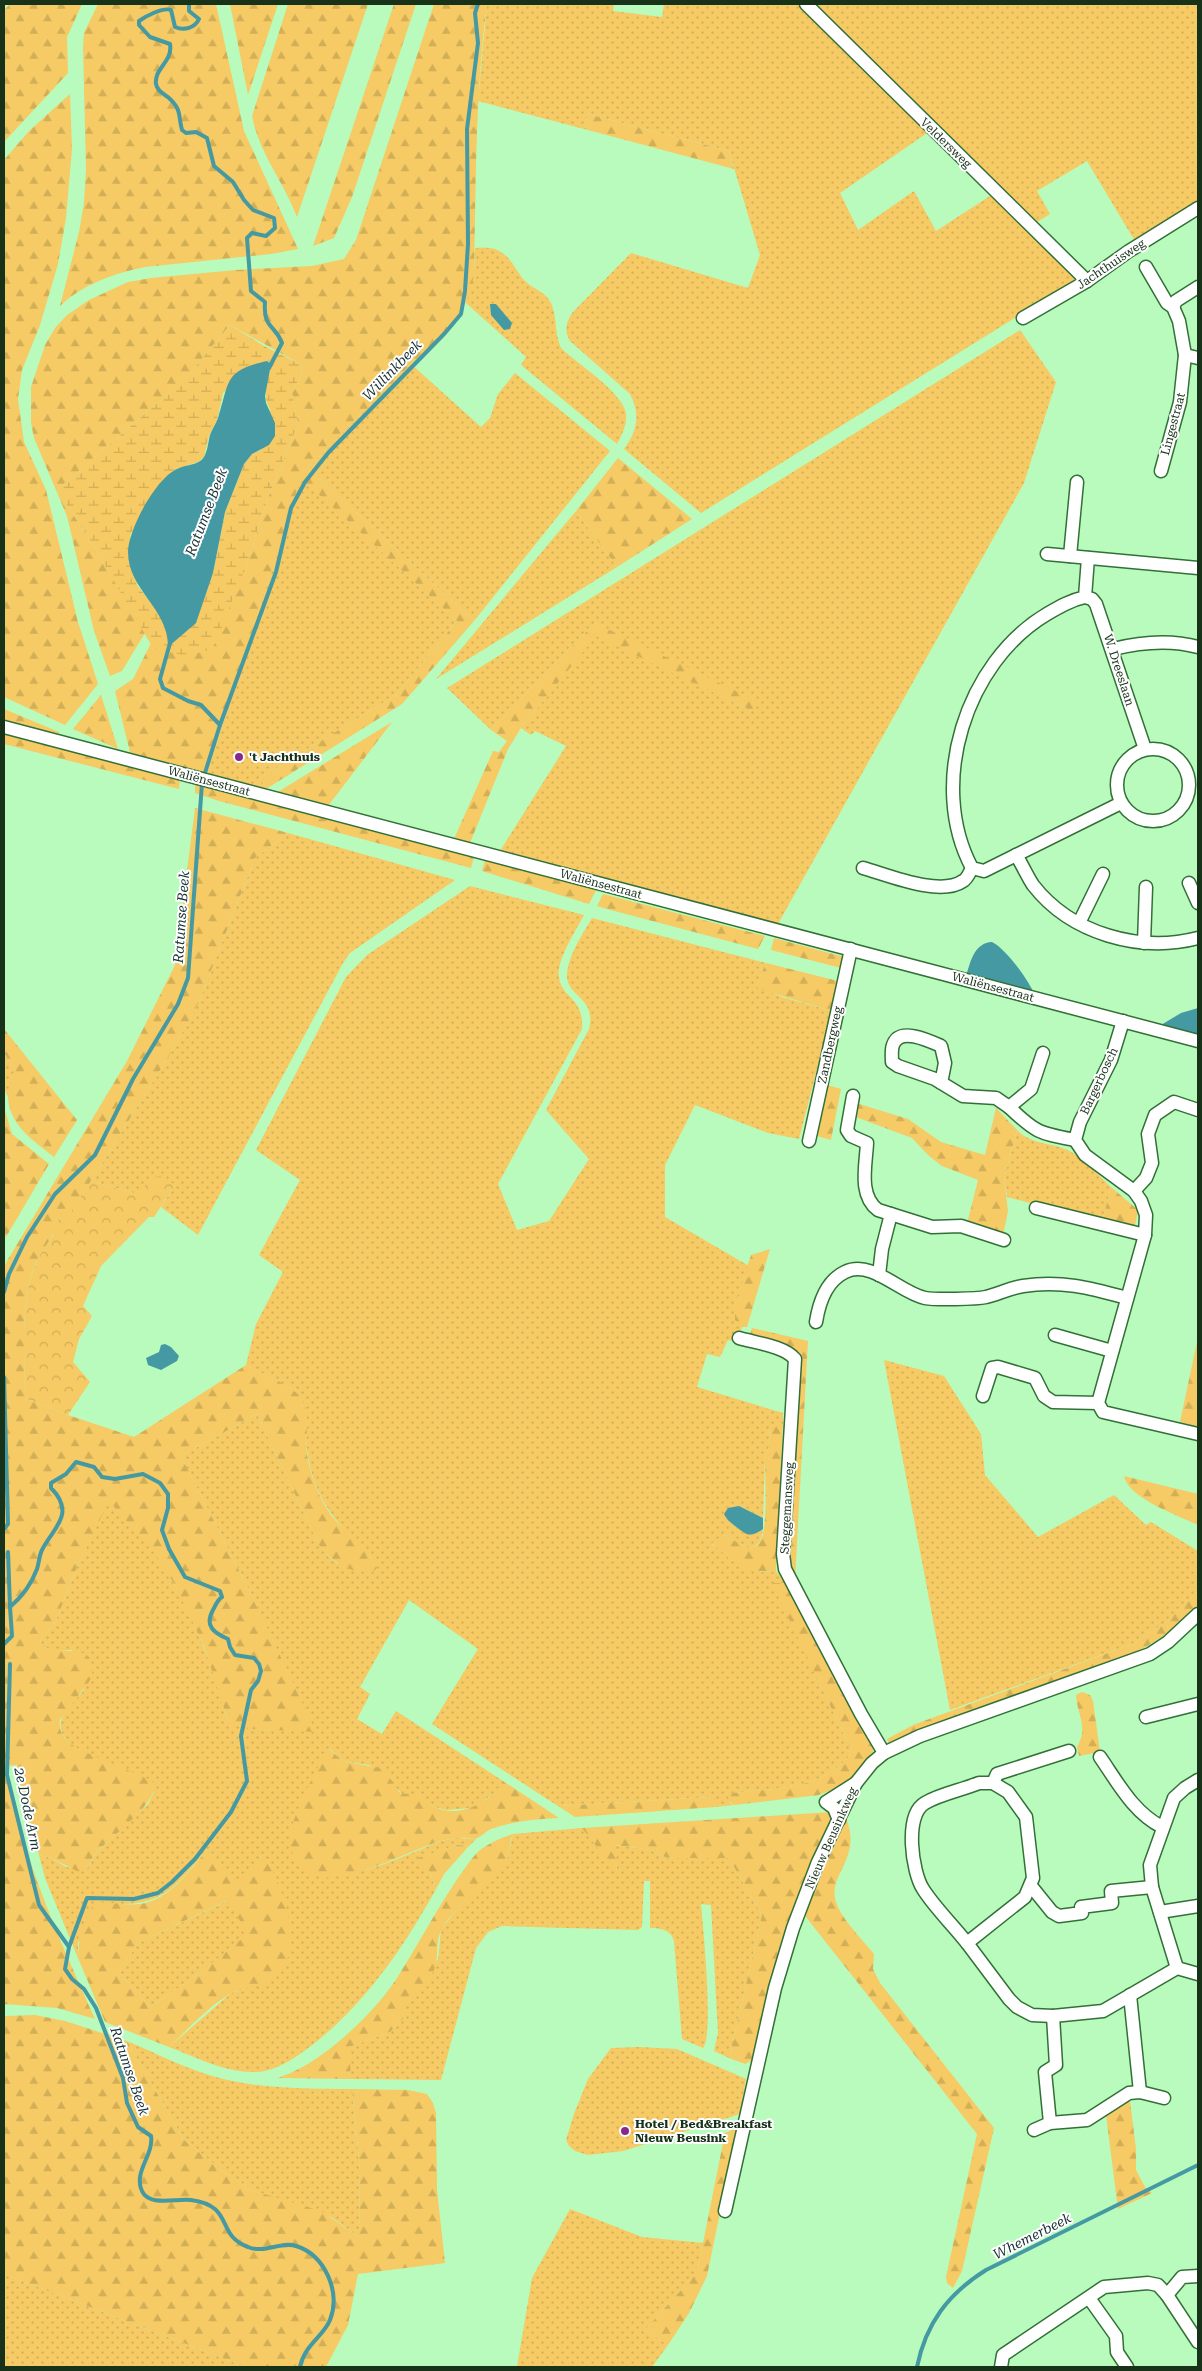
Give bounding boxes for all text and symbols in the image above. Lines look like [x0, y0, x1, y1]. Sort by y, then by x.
street label: Veldersweg [917, 115, 975, 171]
street label: Jachthuisweg [1074, 236, 1148, 292]
water label: Willinkbeek [359, 336, 425, 404]
street label: Lingestraat [1158, 391, 1188, 457]
water label: Ratumse Beek [182, 466, 230, 559]
street label: W. Dreeslaan [1101, 632, 1137, 708]
place label: 't Jachthuis [249, 750, 320, 764]
marker: 't Jachthuis [233, 751, 245, 763]
street label: Waliënsestraat [166, 763, 252, 799]
street label: Waliënsestraat [558, 866, 644, 902]
water label: Ratumse Beek [170, 870, 192, 965]
street label: Waliënsestraat [950, 969, 1036, 1005]
street label: Zandbergweg [815, 1005, 845, 1085]
street label: Bargerbosch [1077, 1045, 1121, 1117]
street label: Steggemansweg [778, 1461, 796, 1554]
water label: 2e Dode Arm [11, 1765, 45, 1852]
street label: Nieuw Beusinkweg [802, 1785, 860, 1891]
water label: Ratumse Beek [107, 2024, 153, 2118]
place label: Hotel / Bed&Breakfast Nieuw Beusink [635, 2117, 772, 2145]
marker: Hotel / Bed&Breakfast Nieuw Beusink [619, 2125, 631, 2137]
water label: Whemerbeek [990, 2209, 1074, 2262]

